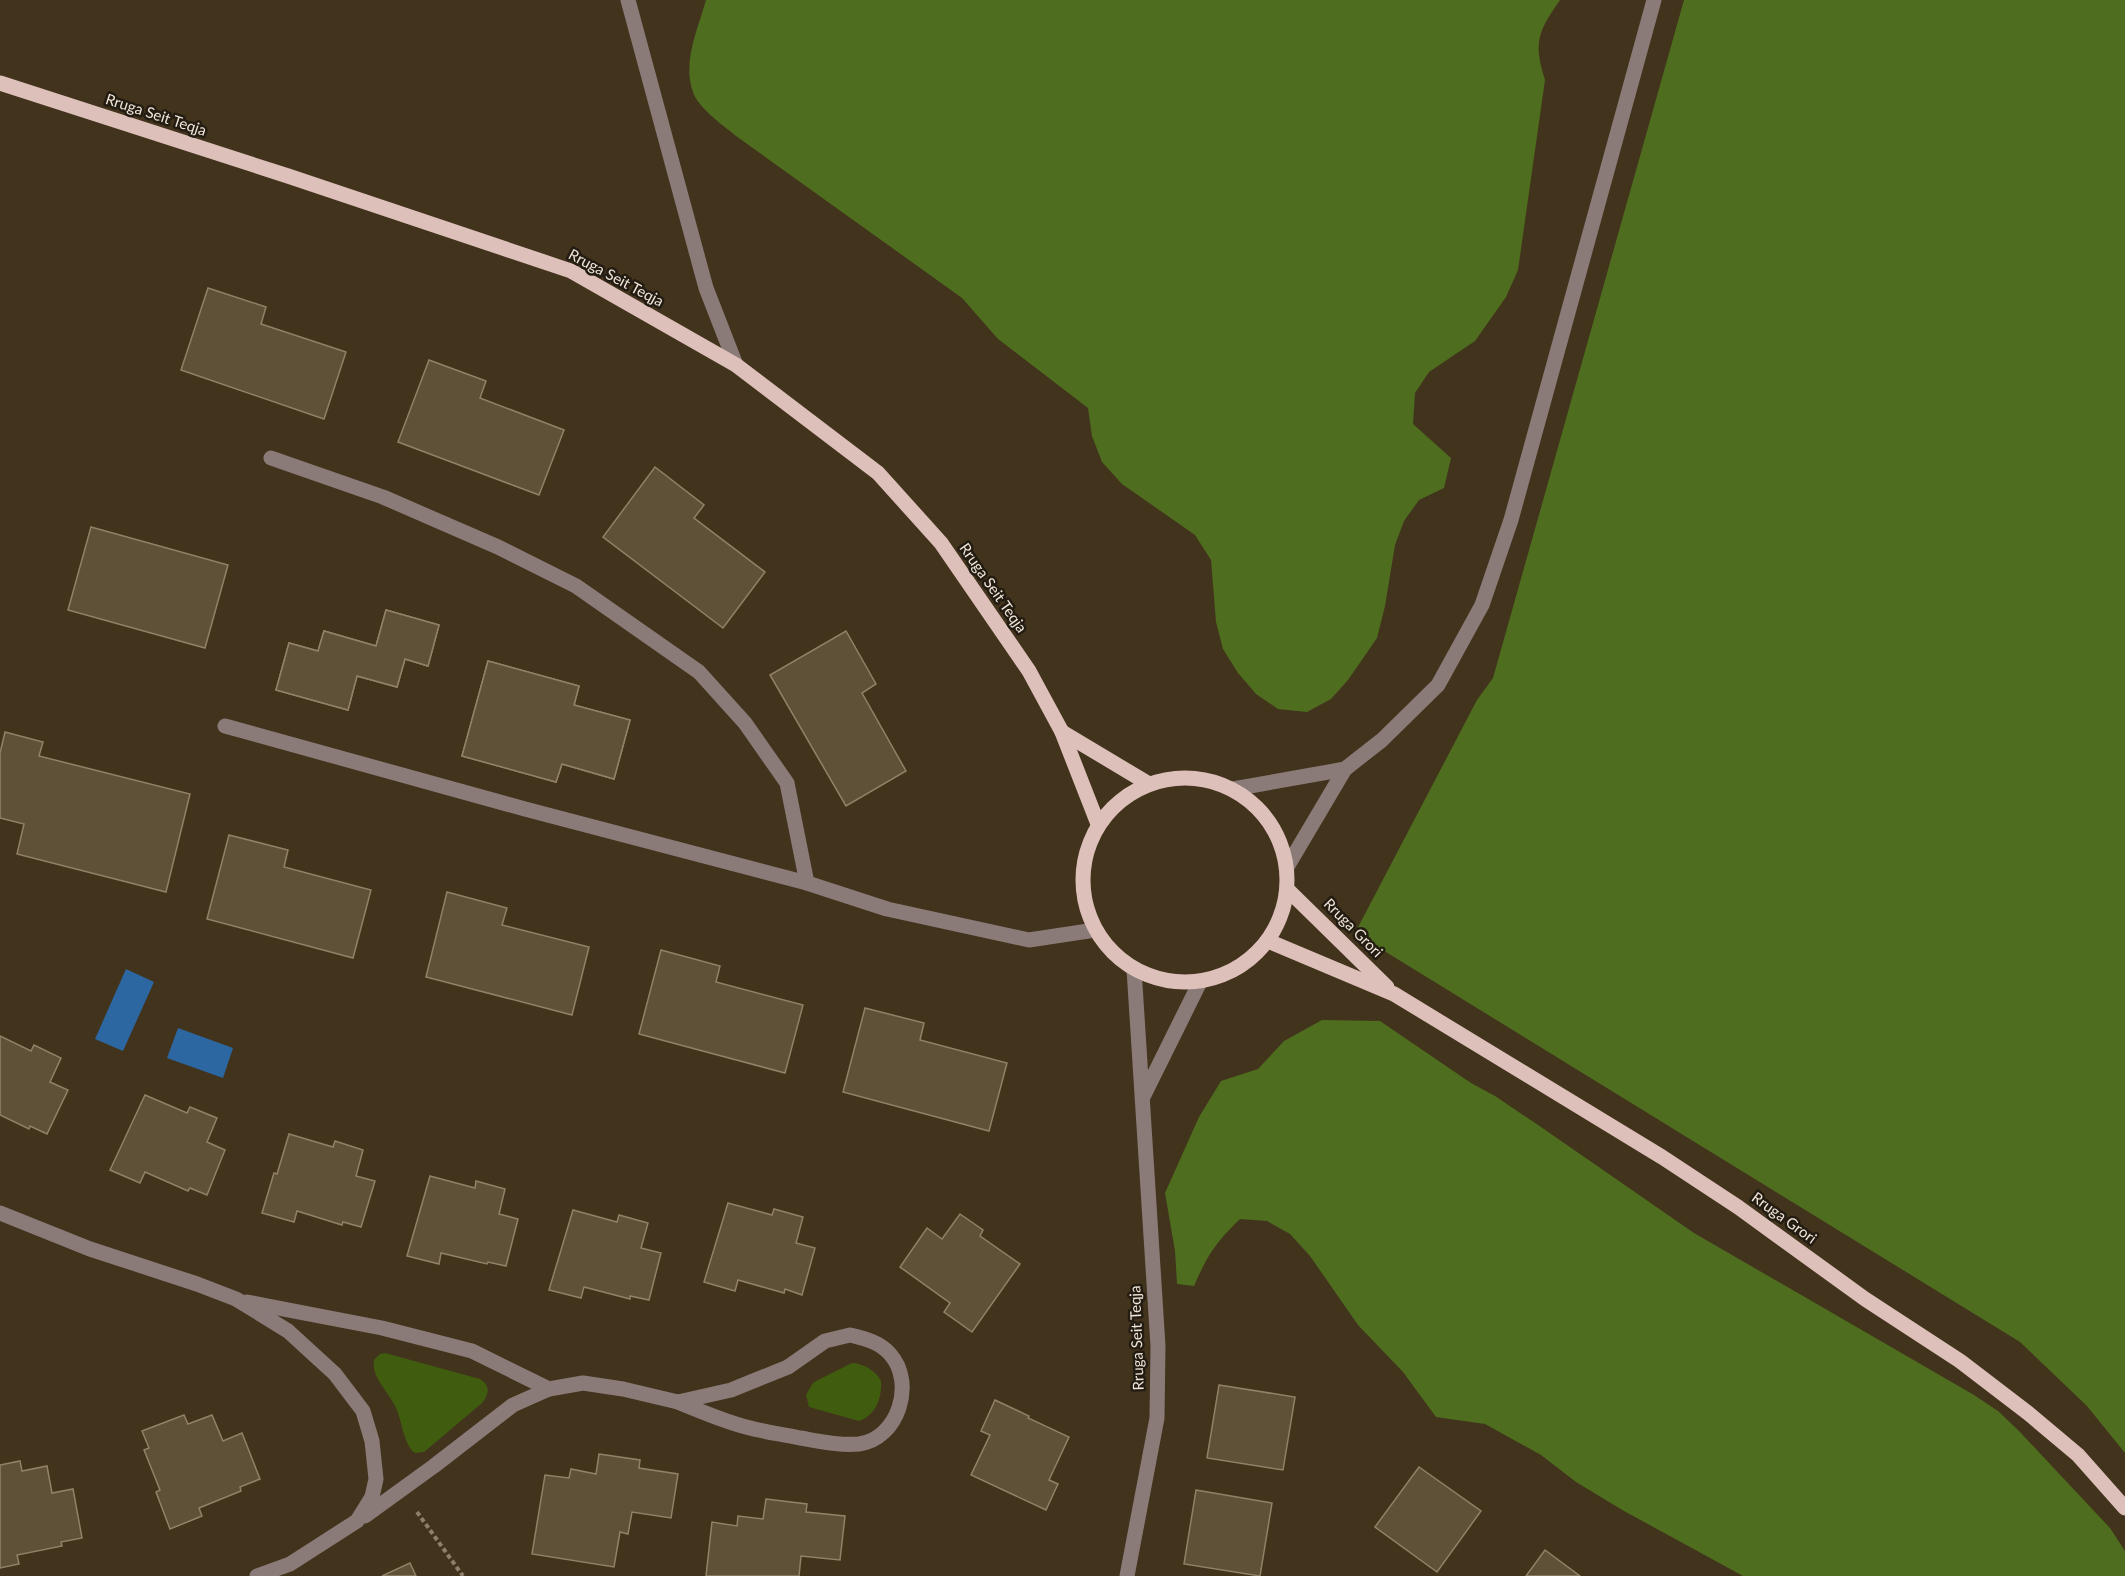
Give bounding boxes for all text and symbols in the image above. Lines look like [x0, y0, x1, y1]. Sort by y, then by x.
street label: Rruga Seit Teqja [104, 89, 209, 139]
street label: Rruga Seit Teqja [566, 245, 667, 310]
street label: Rruga Seit Teqja [956, 539, 1031, 636]
street label: Rruga Grori [1321, 894, 1387, 960]
street label: Rruga Grori [1749, 1188, 1821, 1247]
street label: Rruga Seit Teqja [1125, 1285, 1147, 1391]

